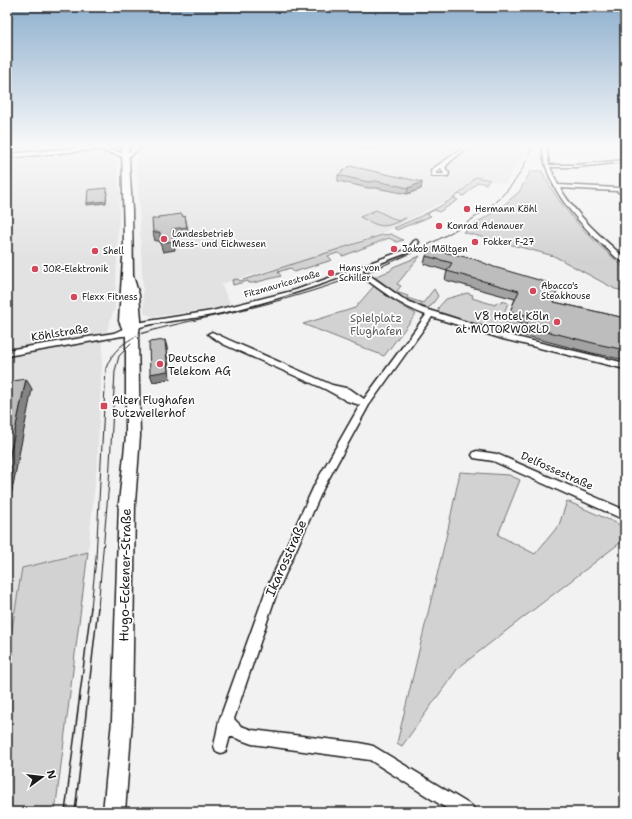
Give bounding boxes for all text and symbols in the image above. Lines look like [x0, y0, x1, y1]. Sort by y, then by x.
place label: Hermann Köhl [475, 203, 537, 215]
marker: Hermann Köhl [462, 204, 472, 214]
place label: Konrad Adenauer [447, 220, 524, 232]
marker: Konrad Adenauer [434, 221, 444, 231]
place label: Landesbetrieb Mess- und Eichwesen [172, 228, 266, 250]
marker: Landesbetrieb Mess- und Eichwesen [159, 234, 169, 244]
place label: Fokker F-27 [483, 236, 534, 248]
marker: Fokker F-27 [470, 237, 480, 247]
place label: Jakob Möltgen [402, 243, 468, 255]
marker: Jakob Möltgen [389, 244, 399, 254]
place label: Shell [103, 245, 124, 257]
marker: Shell [90, 246, 100, 256]
place label: Hans von Schiller [339, 262, 380, 284]
place label: JOR-Elektronik [43, 263, 108, 275]
marker: JOR-Elektronik [30, 264, 40, 274]
street label: Fitzmauricestraße [242, 267, 322, 301]
marker: Hans von Schiller [326, 268, 336, 278]
place label: Abacco's Steakhouse [541, 280, 591, 302]
marker: Abacco's Steakhouse [528, 286, 538, 296]
place label: Flexx Fitness [82, 291, 138, 303]
marker: Flexx Fitness [69, 292, 79, 302]
place label: V8 Hotel Köln at MOTORWORLD [456, 309, 549, 337]
park label: Spielplatz Flughafen [350, 311, 402, 339]
marker: V8 Hotel Köln at MOTORWORLD [552, 317, 562, 327]
street label: Köhlstraße [30, 321, 90, 345]
place label: Deutsche Telekom AG [168, 351, 232, 379]
marker: Deutsche Telekom AG [155, 359, 165, 369]
place label: Alter Flughafen Butzweilerhof [112, 393, 195, 421]
marker: Alter Flughafen Butzweilerhof [99, 401, 109, 411]
street label: Delfossestraße [518, 448, 596, 494]
street label: Hugo-Eckener-Straße [115, 508, 135, 642]
street label: Ikarosstraße [262, 517, 310, 599]
north arrow [22, 757, 62, 797]
text: N [43, 768, 60, 781]

